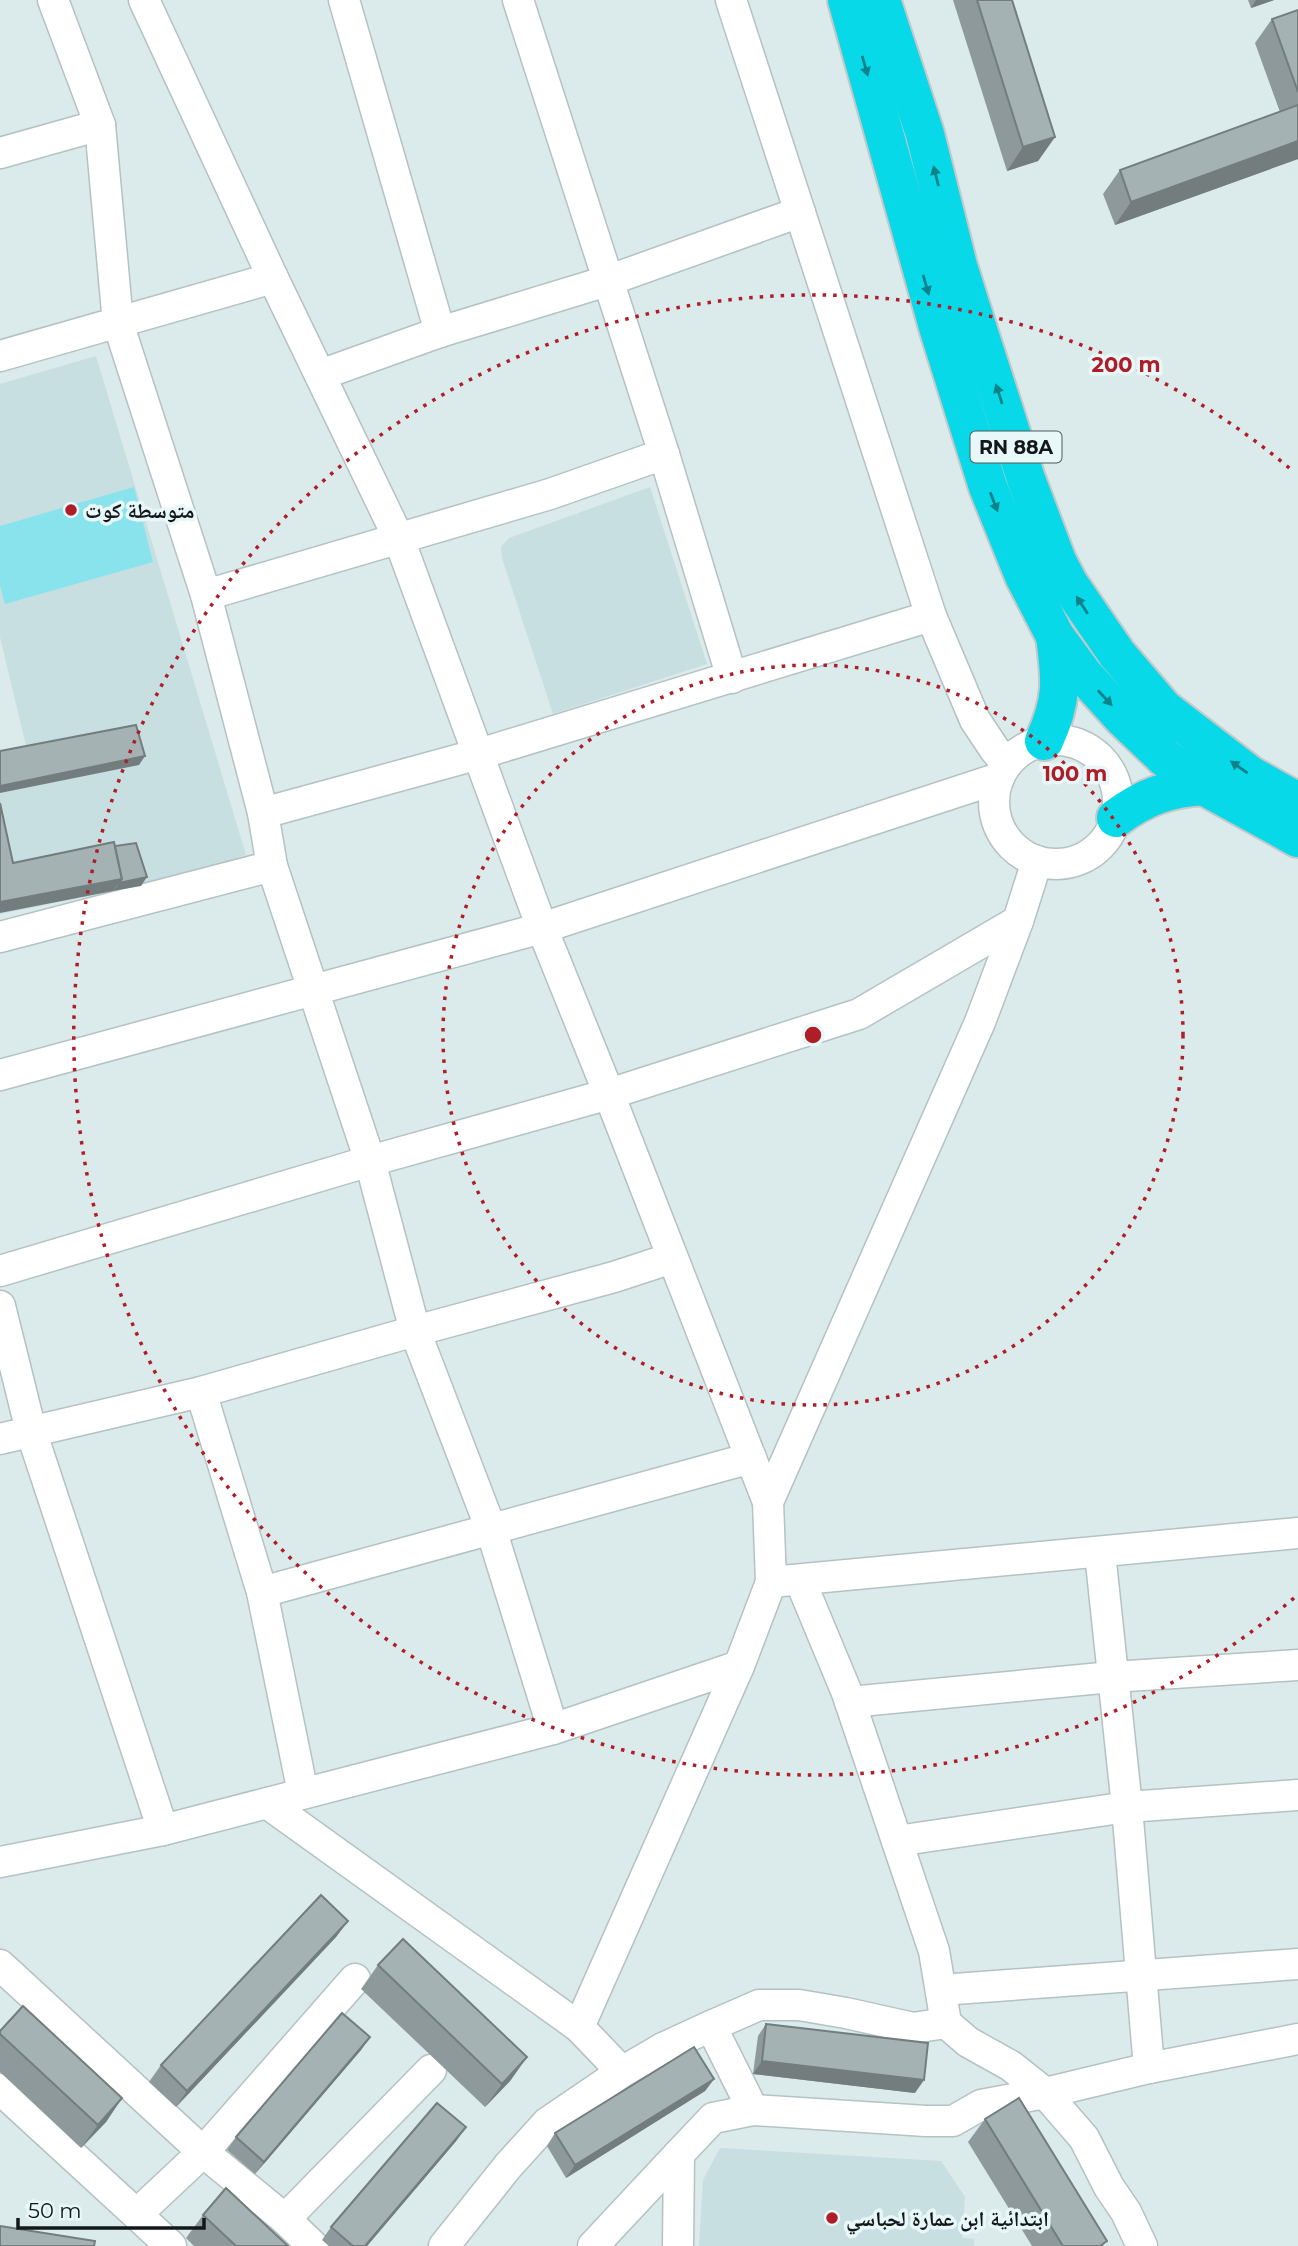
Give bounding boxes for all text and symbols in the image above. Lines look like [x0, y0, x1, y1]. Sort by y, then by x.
one-way arrow [861, 56, 871, 77]
one-way arrow [930, 165, 941, 187]
one-way arrow [922, 275, 932, 296]
text: 200 m [1092, 352, 1160, 377]
one-way arrow [993, 384, 1003, 405]
road number: RN 88A [970, 432, 1062, 462]
one-way arrow [988, 492, 999, 513]
place label: متوسطة كوت [85, 498, 194, 523]
marker: متوسطة كوت [63, 502, 79, 518]
one-way arrow [1075, 596, 1089, 614]
one-way arrow [1097, 689, 1113, 706]
one-way arrow [1230, 760, 1248, 774]
text: 100 m [1043, 761, 1107, 786]
centre of rings [801, 1023, 825, 1047]
scale bar [18, 2186, 203, 2230]
text: 50 m [28, 2198, 82, 2223]
place label: ابتدائية ابن عمارة لحباسي [846, 2206, 1049, 2235]
marker: ابتدائية ابن عمارة لحباسي [824, 2210, 840, 2226]

